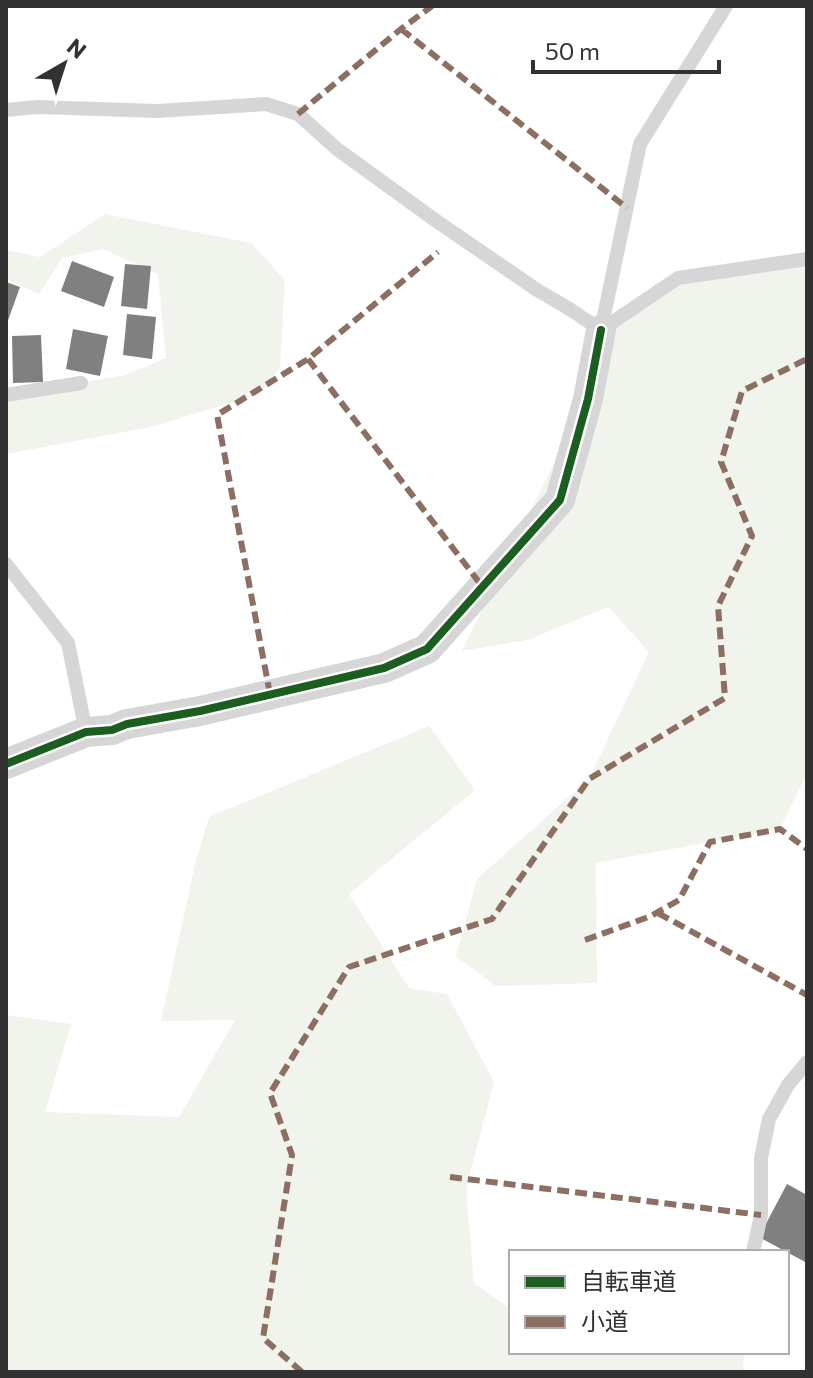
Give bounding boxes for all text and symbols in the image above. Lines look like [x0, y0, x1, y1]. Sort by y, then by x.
north arrow [24, 24, 104, 104]
scale bar [533, 24, 719, 74]
text: N [62, 32, 92, 64]
text: 50 m [545, 36, 600, 65]
legend [509, 1250, 789, 1354]
text: 自転車道 [581, 1266, 677, 1295]
text: 小道 [581, 1306, 629, 1335]

